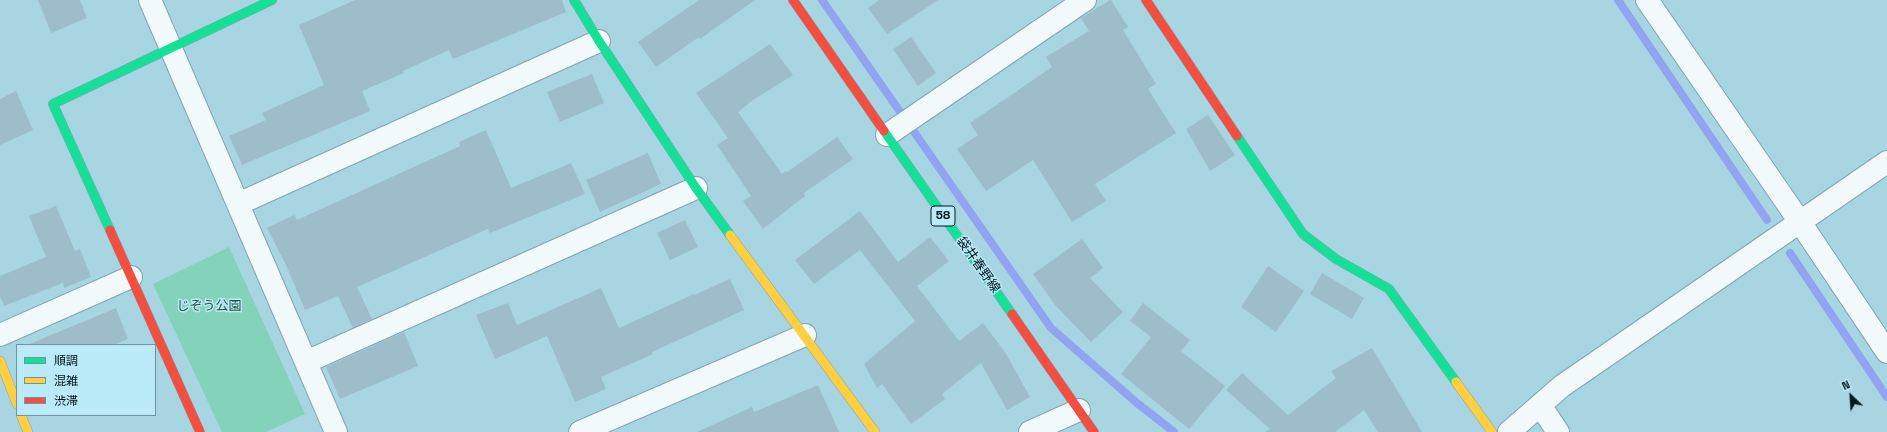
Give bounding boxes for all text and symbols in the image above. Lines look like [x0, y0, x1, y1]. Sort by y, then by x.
road number: 58 [931, 206, 955, 226]
street label: 袋井春野線 [953, 234, 1003, 296]
park label: じぞう公園 [177, 298, 241, 314]
legend [16, 344, 156, 416]
text: 順調 [54, 353, 78, 369]
text: 混雑 [54, 373, 78, 389]
north arrow [1831, 376, 1871, 416]
text: N [1840, 377, 1852, 393]
text: 渋滞 [54, 393, 78, 409]

